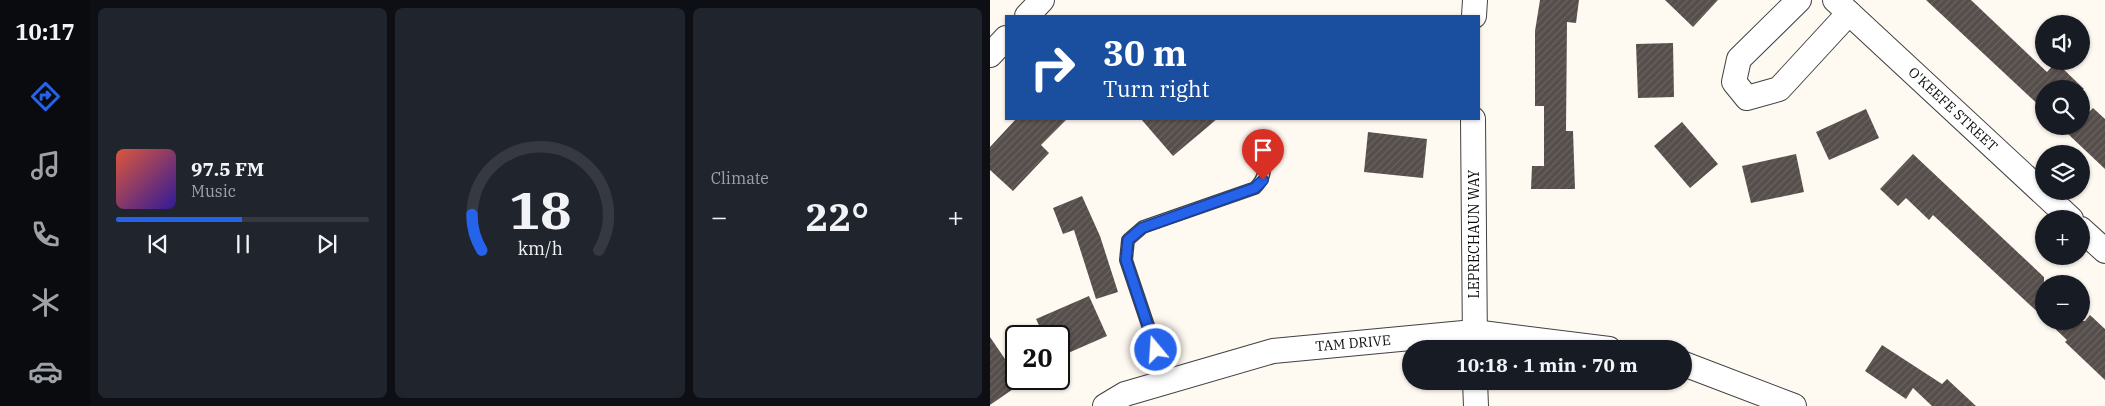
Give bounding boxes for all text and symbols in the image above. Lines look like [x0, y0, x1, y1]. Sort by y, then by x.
map controls [2035, 15, 2090, 330]
button: sound [2035, 15, 2090, 70]
text: 10:17 [15, 17, 75, 46]
text: 30 m [1103, 30, 1187, 76]
icon: right [1020, 35, 1085, 100]
street label: O'KEEFE STREET [1905, 63, 2001, 155]
text: Turn right [1103, 74, 1210, 103]
icon: directions [28, 79, 63, 114]
button: search [2035, 80, 2090, 135]
pin [1242, 129, 1284, 180]
icon: arrive [1249, 136, 1277, 164]
button: layers [2035, 145, 2090, 200]
icon: music [28, 148, 63, 183]
text: 97.5 FM [191, 157, 264, 181]
text: Climate [711, 168, 769, 188]
street label: LEPRECHAUN WAY [1465, 169, 1483, 298]
text: 18 [509, 176, 571, 243]
text: Music [191, 181, 236, 201]
text: 22° [806, 192, 869, 241]
text: − [711, 198, 727, 235]
text: + [947, 198, 964, 235]
button: + [2035, 210, 2090, 265]
icon: phone [28, 217, 63, 252]
icon: previous [144, 230, 172, 258]
icon: pause [229, 230, 257, 258]
icon: next [313, 230, 341, 258]
text: km/h [517, 237, 563, 260]
button: − [2035, 275, 2090, 330]
icon: climate [28, 285, 63, 320]
position arrow [1129, 323, 1181, 375]
speed limit sign: 20 [1005, 325, 1070, 390]
street label: TAM DRIVE [1314, 331, 1392, 355]
text: 10:18 · 1 min · 70 m [1456, 353, 1638, 377]
icon: car [28, 354, 63, 389]

